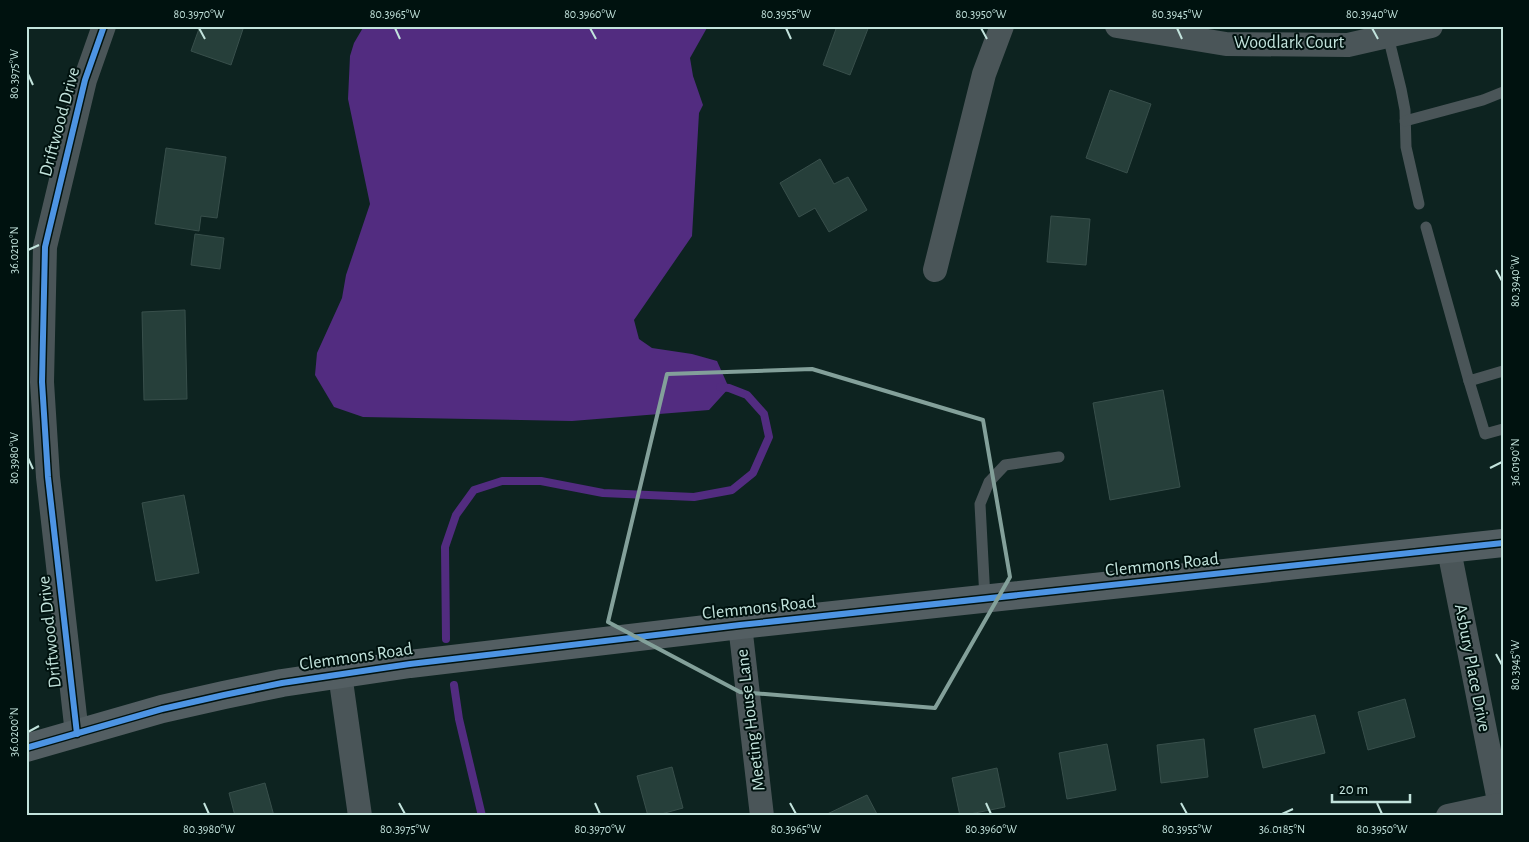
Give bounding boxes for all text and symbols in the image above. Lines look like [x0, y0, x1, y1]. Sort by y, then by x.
text: 80.3970°W [173, 8, 225, 20]
text: 80.3965°W [370, 8, 420, 20]
text: 80.3960°W [564, 8, 616, 20]
text: 80.3955°W [761, 8, 811, 20]
text: 80.3950°W [955, 8, 1007, 20]
text: 80.3945°W [1152, 8, 1203, 20]
text: 80.3940°W [1346, 8, 1398, 20]
street label: Woodlark Court [1234, 34, 1344, 52]
text: 80.3975°W [8, 49, 20, 99]
street label: Driftwood Drive [37, 65, 83, 179]
text: 36.0210°N [8, 226, 20, 274]
text: 80.3940°W [1509, 255, 1521, 307]
text: 80.3980°W [8, 432, 20, 484]
text: 36.0190°N [1509, 438, 1521, 486]
street label: Clemmons Road [1104, 550, 1220, 580]
street label: Driftwood Drive [35, 575, 65, 689]
street label: Clemmons Road [701, 593, 817, 623]
street label: Asbury Place Drive [1451, 603, 1493, 733]
text: 80.3945°W [1509, 639, 1521, 690]
street label: Clemmons Road [298, 640, 414, 674]
street label: Meeting House Lane [733, 648, 769, 792]
text: 36.0200°N [8, 707, 20, 757]
scale bar [1332, 772, 1409, 804]
text: 20 m [1339, 782, 1368, 797]
text: 80.3980°W [183, 823, 235, 835]
text: 80.3975°W [380, 823, 430, 835]
text: 80.3970°W [574, 823, 626, 835]
text: 80.3965°W [771, 823, 821, 835]
text: 80.3960°W [965, 823, 1017, 835]
text: 80.3955°W [1162, 823, 1212, 835]
text: 36.0185°N [1259, 823, 1305, 835]
text: 80.3950°W [1356, 823, 1408, 835]

